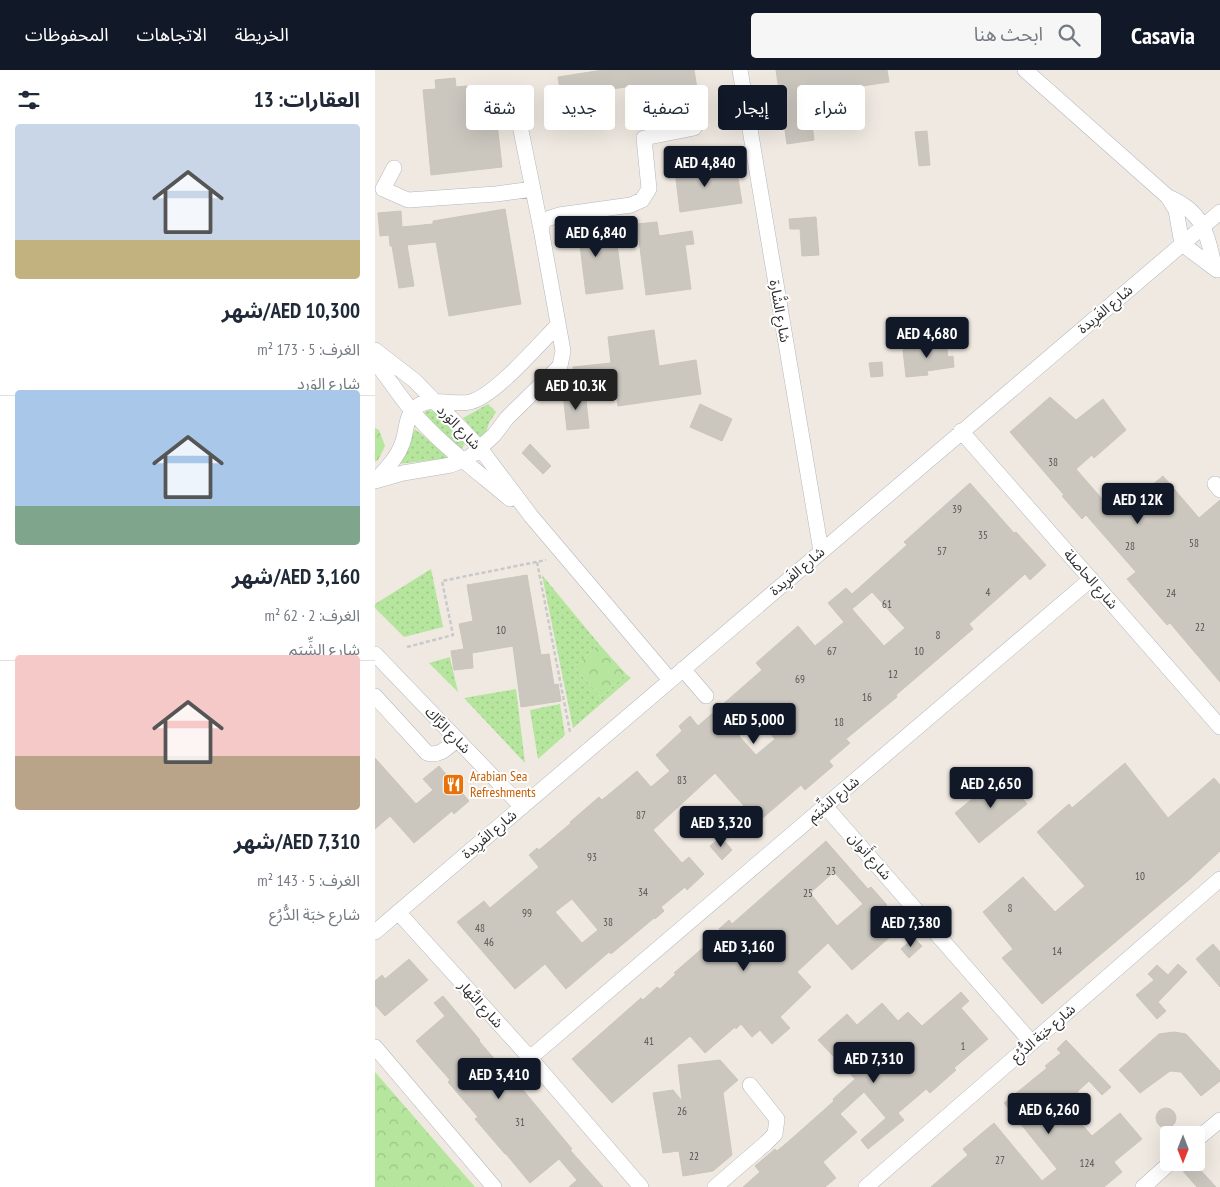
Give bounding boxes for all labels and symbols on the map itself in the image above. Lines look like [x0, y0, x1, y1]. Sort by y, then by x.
pin: AED 4,840 [648, 146, 762, 188]
pin: AED 6,840 [539, 216, 653, 258]
street label: شارع الشَّارة [764, 278, 797, 344]
street label: شارع الفَرِيدة [1074, 281, 1138, 339]
pin: AED 4,680 [870, 316, 984, 359]
pin: AED 10.3K [519, 368, 633, 411]
street label: شارع الوَرد [432, 401, 485, 455]
house number: 38 [1048, 455, 1058, 469]
pin: AED 12K [1092, 482, 1184, 525]
house number: 39 [952, 502, 962, 516]
house number: 35 [978, 528, 988, 542]
house number: 58 [1189, 536, 1199, 550]
house number: 28 [1125, 539, 1135, 553]
street label: شارع الفَرِيدة [766, 543, 830, 601]
house number: 57 [937, 544, 947, 558]
street label: شارع الحاصلة [1058, 545, 1122, 614]
house number: 4 [986, 585, 991, 599]
house number: 24 [1166, 586, 1176, 600]
house number: 61 [882, 597, 892, 611]
house number: 22 [1195, 620, 1205, 634]
house number: 10 [496, 623, 506, 637]
house number: 8 [936, 628, 941, 642]
house number: 67 [827, 644, 837, 658]
house number: 10 [914, 644, 924, 658]
house number: 12 [888, 667, 898, 681]
house number: 69 [795, 672, 805, 686]
house number: 16 [862, 690, 872, 704]
pin: AED 5,000 [697, 702, 811, 745]
street label: شارع الرَّاك [420, 703, 475, 759]
house number: 18 [834, 715, 844, 729]
pin: AED 2,650 [934, 766, 1048, 809]
place label: Arabian Sea Refreshments [470, 767, 536, 801]
street label: شارع الشِّيَم [802, 771, 864, 827]
restaurant icon: Arabian Sea Refreshments [442, 772, 466, 796]
house number: 83 [677, 773, 687, 787]
street label: شارع الفَرِيدة [458, 806, 522, 864]
pin: AED 3,320 [664, 806, 778, 848]
house number: 87 [636, 808, 646, 822]
street label: شارع أَنوان [843, 827, 897, 885]
house number: 93 [587, 850, 597, 864]
house number: 23 [826, 864, 836, 878]
house number: 10 [1135, 869, 1145, 883]
house number: 34 [638, 885, 648, 899]
house number: 25 [803, 886, 813, 900]
house number: 8 [1008, 901, 1013, 915]
house number: 99 [522, 906, 532, 920]
pin: AED 7,380 [854, 906, 968, 948]
house number: 38 [603, 915, 613, 929]
house number: 48 [475, 921, 485, 935]
pin: AED 3,160 [687, 930, 801, 972]
house number: 46 [484, 935, 494, 949]
house number: 14 [1052, 944, 1062, 958]
street label: شارع النَّهار [453, 975, 507, 1033]
street label: شارع خبَة الدُّرُع [1006, 999, 1080, 1067]
house number: 41 [644, 1034, 654, 1048]
house number: 1 [961, 1039, 966, 1053]
pin: AED 7,310 [817, 1042, 931, 1084]
pin: AED 3,410 [442, 1058, 556, 1100]
pin: AED 6,260 [992, 1092, 1106, 1135]
house number: 26 [677, 1104, 687, 1118]
house number: 31 [515, 1115, 525, 1129]
north arrow [1160, 1126, 1205, 1171]
house number: 22 [689, 1149, 699, 1163]
house number: 27 [995, 1153, 1005, 1167]
house number: 124 [1080, 1156, 1094, 1170]

